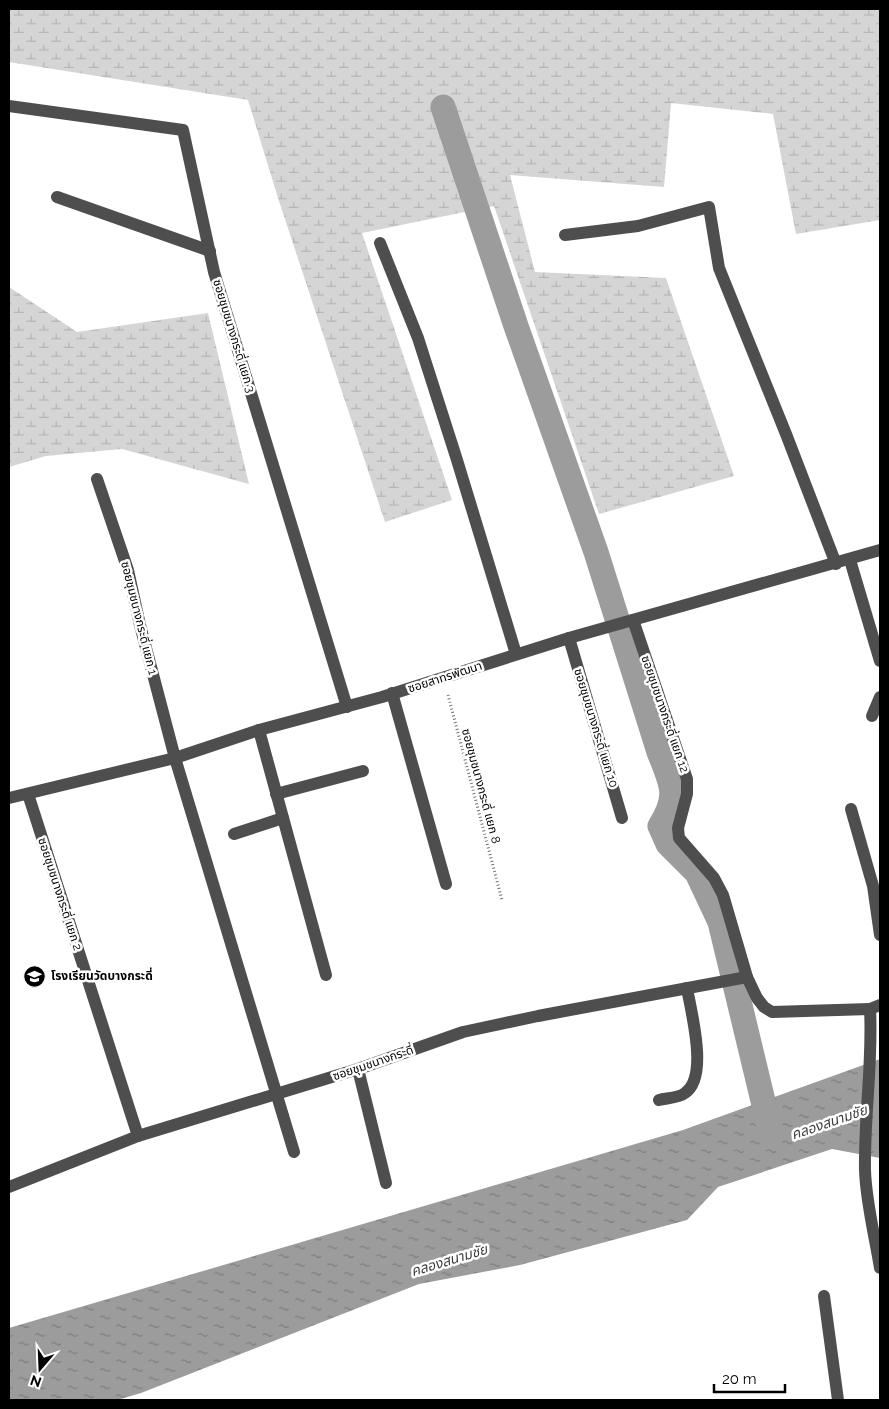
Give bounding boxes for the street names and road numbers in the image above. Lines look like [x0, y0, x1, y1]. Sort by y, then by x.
street label: ซอยชุมชนางกระดี่ แยก 3 [210, 277, 260, 394]
street label: ซอยชุมชนางกระดี่ แยก 1 [118, 559, 162, 676]
street label: ซอยชุมชนางกระดี่ แยก 12 [638, 653, 693, 774]
street label: ซอยสาทรพัฒนา [406, 658, 484, 696]
street label: ซอยชุมชนางกระดี่ แยก 10 [571, 666, 623, 789]
street label: ซอยชุมชนางกระดี่ แยก 8 [459, 726, 505, 845]
street label: ซอยชุมชนางกระดี่ แยก 2 [35, 835, 87, 952]
street label: ซอยชุมชนางกระดี่ [330, 1041, 415, 1083]

